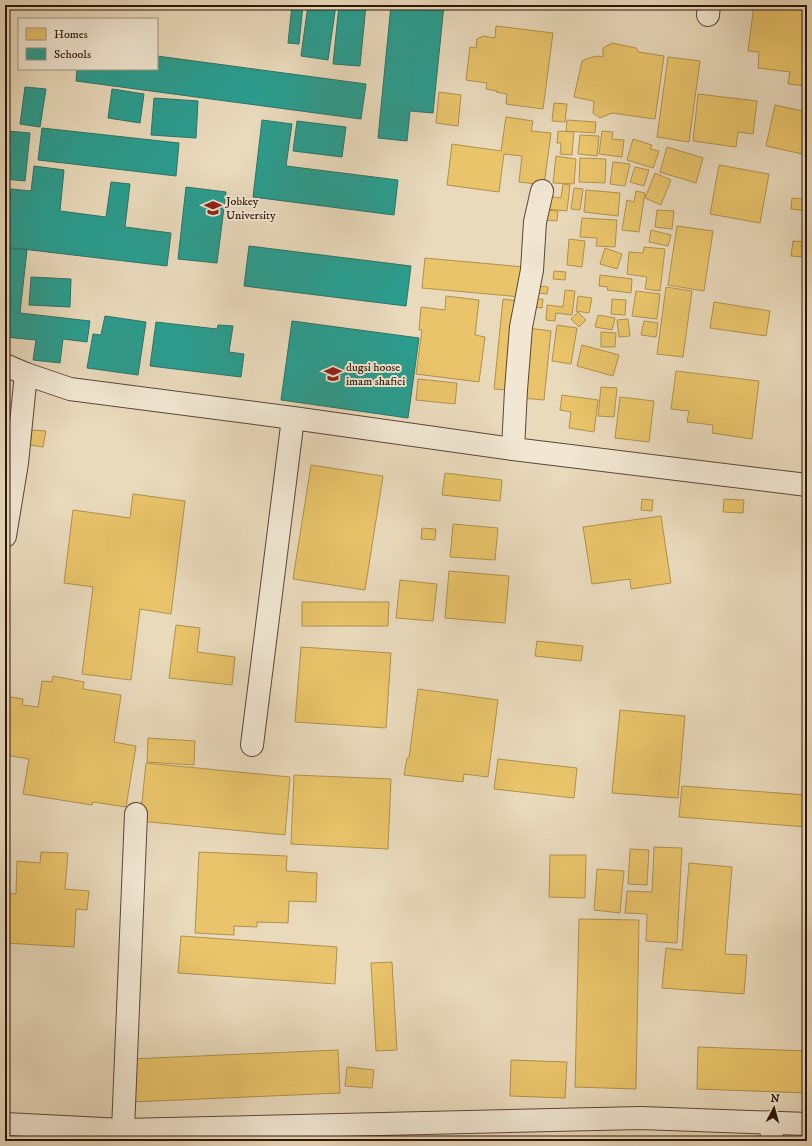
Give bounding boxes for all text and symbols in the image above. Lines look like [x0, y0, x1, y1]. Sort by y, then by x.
legend [18, 18, 158, 70]
text: Homes [54, 27, 88, 42]
text: Schools [54, 47, 91, 62]
place label: Jobkey University [225, 194, 276, 223]
school or university icon: Jobkey University [203, 198, 223, 218]
place label: dugsi hoose imam shafici [346, 360, 405, 389]
school or university icon: dugsi hoose imam shafici [323, 364, 343, 384]
north arrow [754, 1088, 794, 1128]
text: N [770, 1092, 780, 1106]

